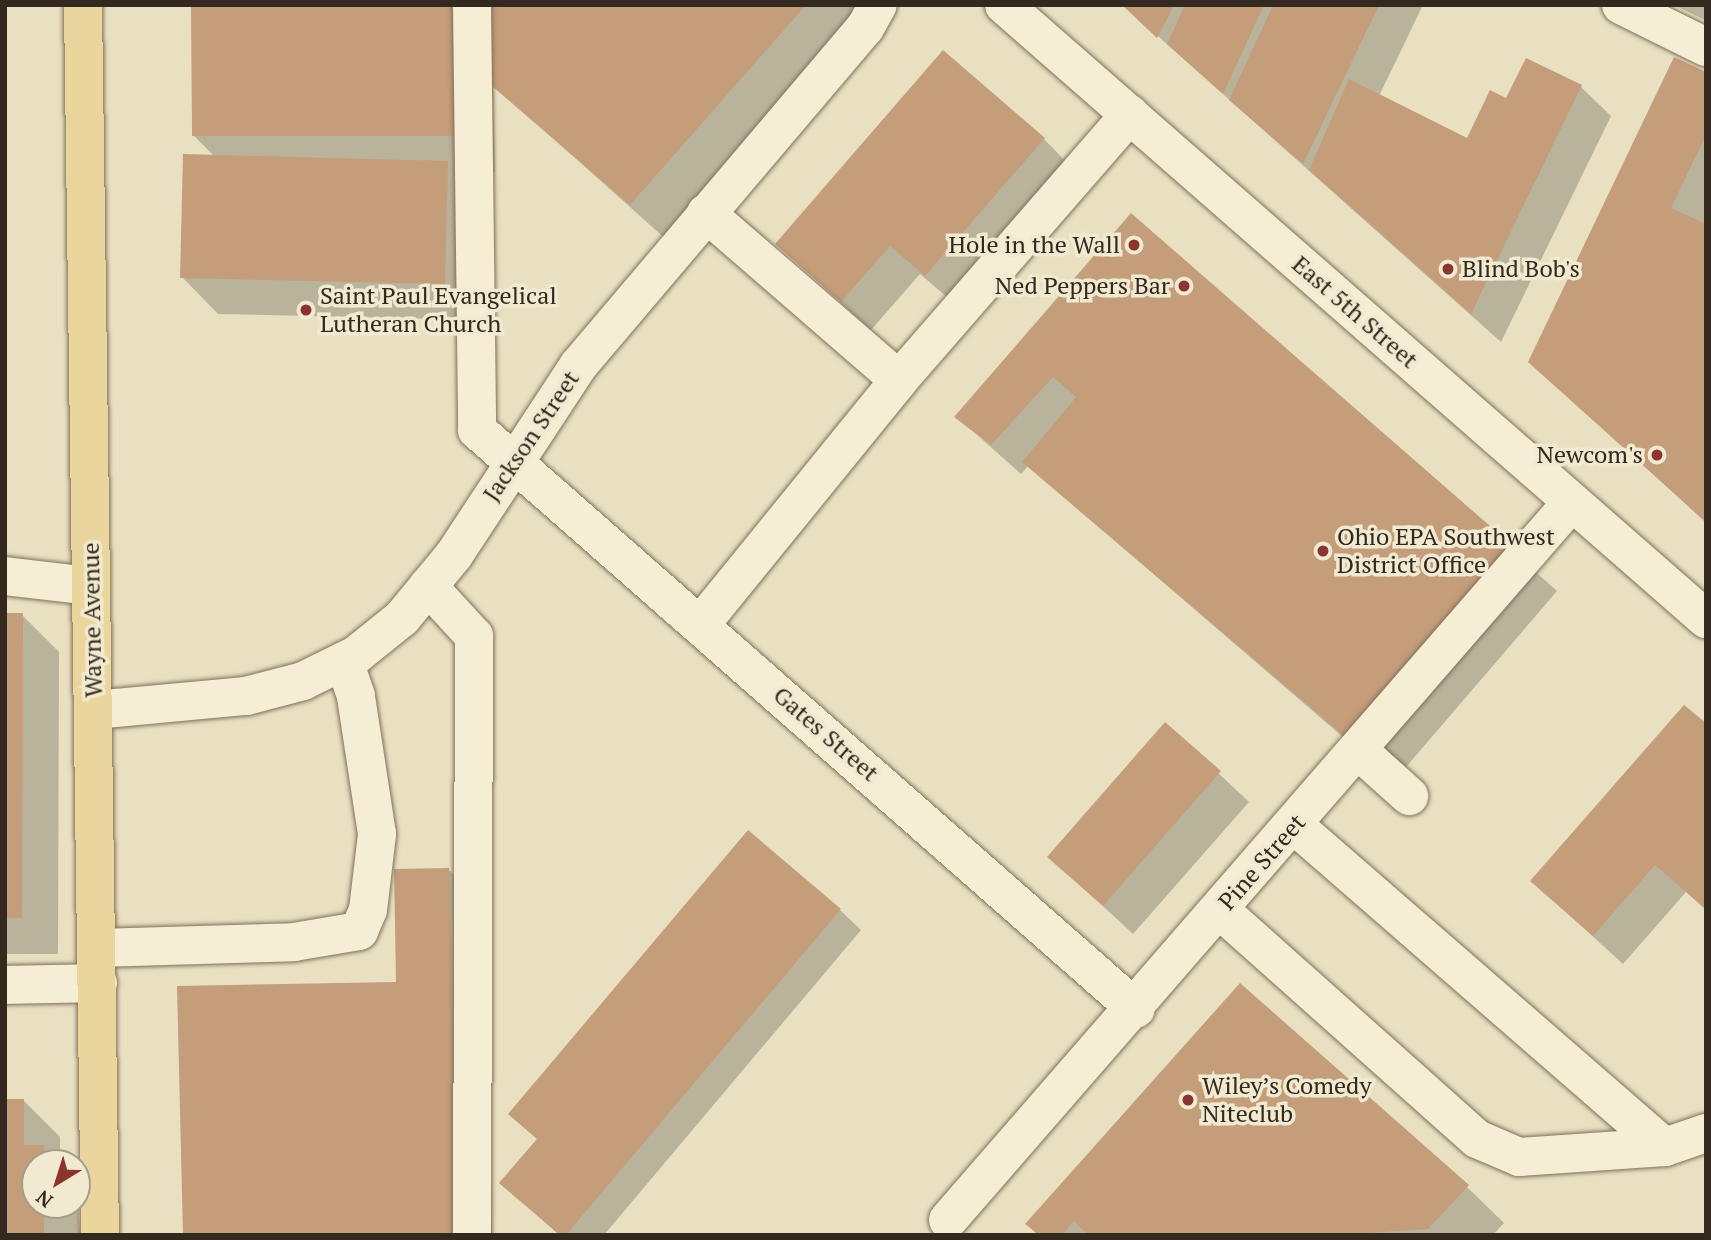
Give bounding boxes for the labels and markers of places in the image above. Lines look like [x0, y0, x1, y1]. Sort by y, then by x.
place label: Hole in the Wall [948, 231, 1120, 259]
marker: Hole in the Wall [1126, 237, 1142, 253]
place label: Blind Bob's [1462, 255, 1580, 283]
marker: Blind Bob's [1440, 261, 1456, 277]
place label: Ned Peppers Bar [995, 272, 1170, 300]
marker: Ned Peppers Bar [1176, 278, 1192, 294]
place label: Saint Paul Evangelical Lutheran Church [320, 282, 557, 338]
marker: Saint Paul Evangelical Lutheran Church [298, 302, 314, 318]
place label: Newcom's [1536, 441, 1643, 469]
marker: Newcom's [1649, 447, 1665, 463]
place label: Ohio EPA Southwest District Office [1337, 523, 1555, 579]
marker: Ohio EPA Southwest District Office [1315, 543, 1331, 559]
place label: Wiley’s Comedy Niteclub [1202, 1072, 1372, 1128]
marker: Wiley’s Comedy Niteclub [1180, 1092, 1196, 1108]

